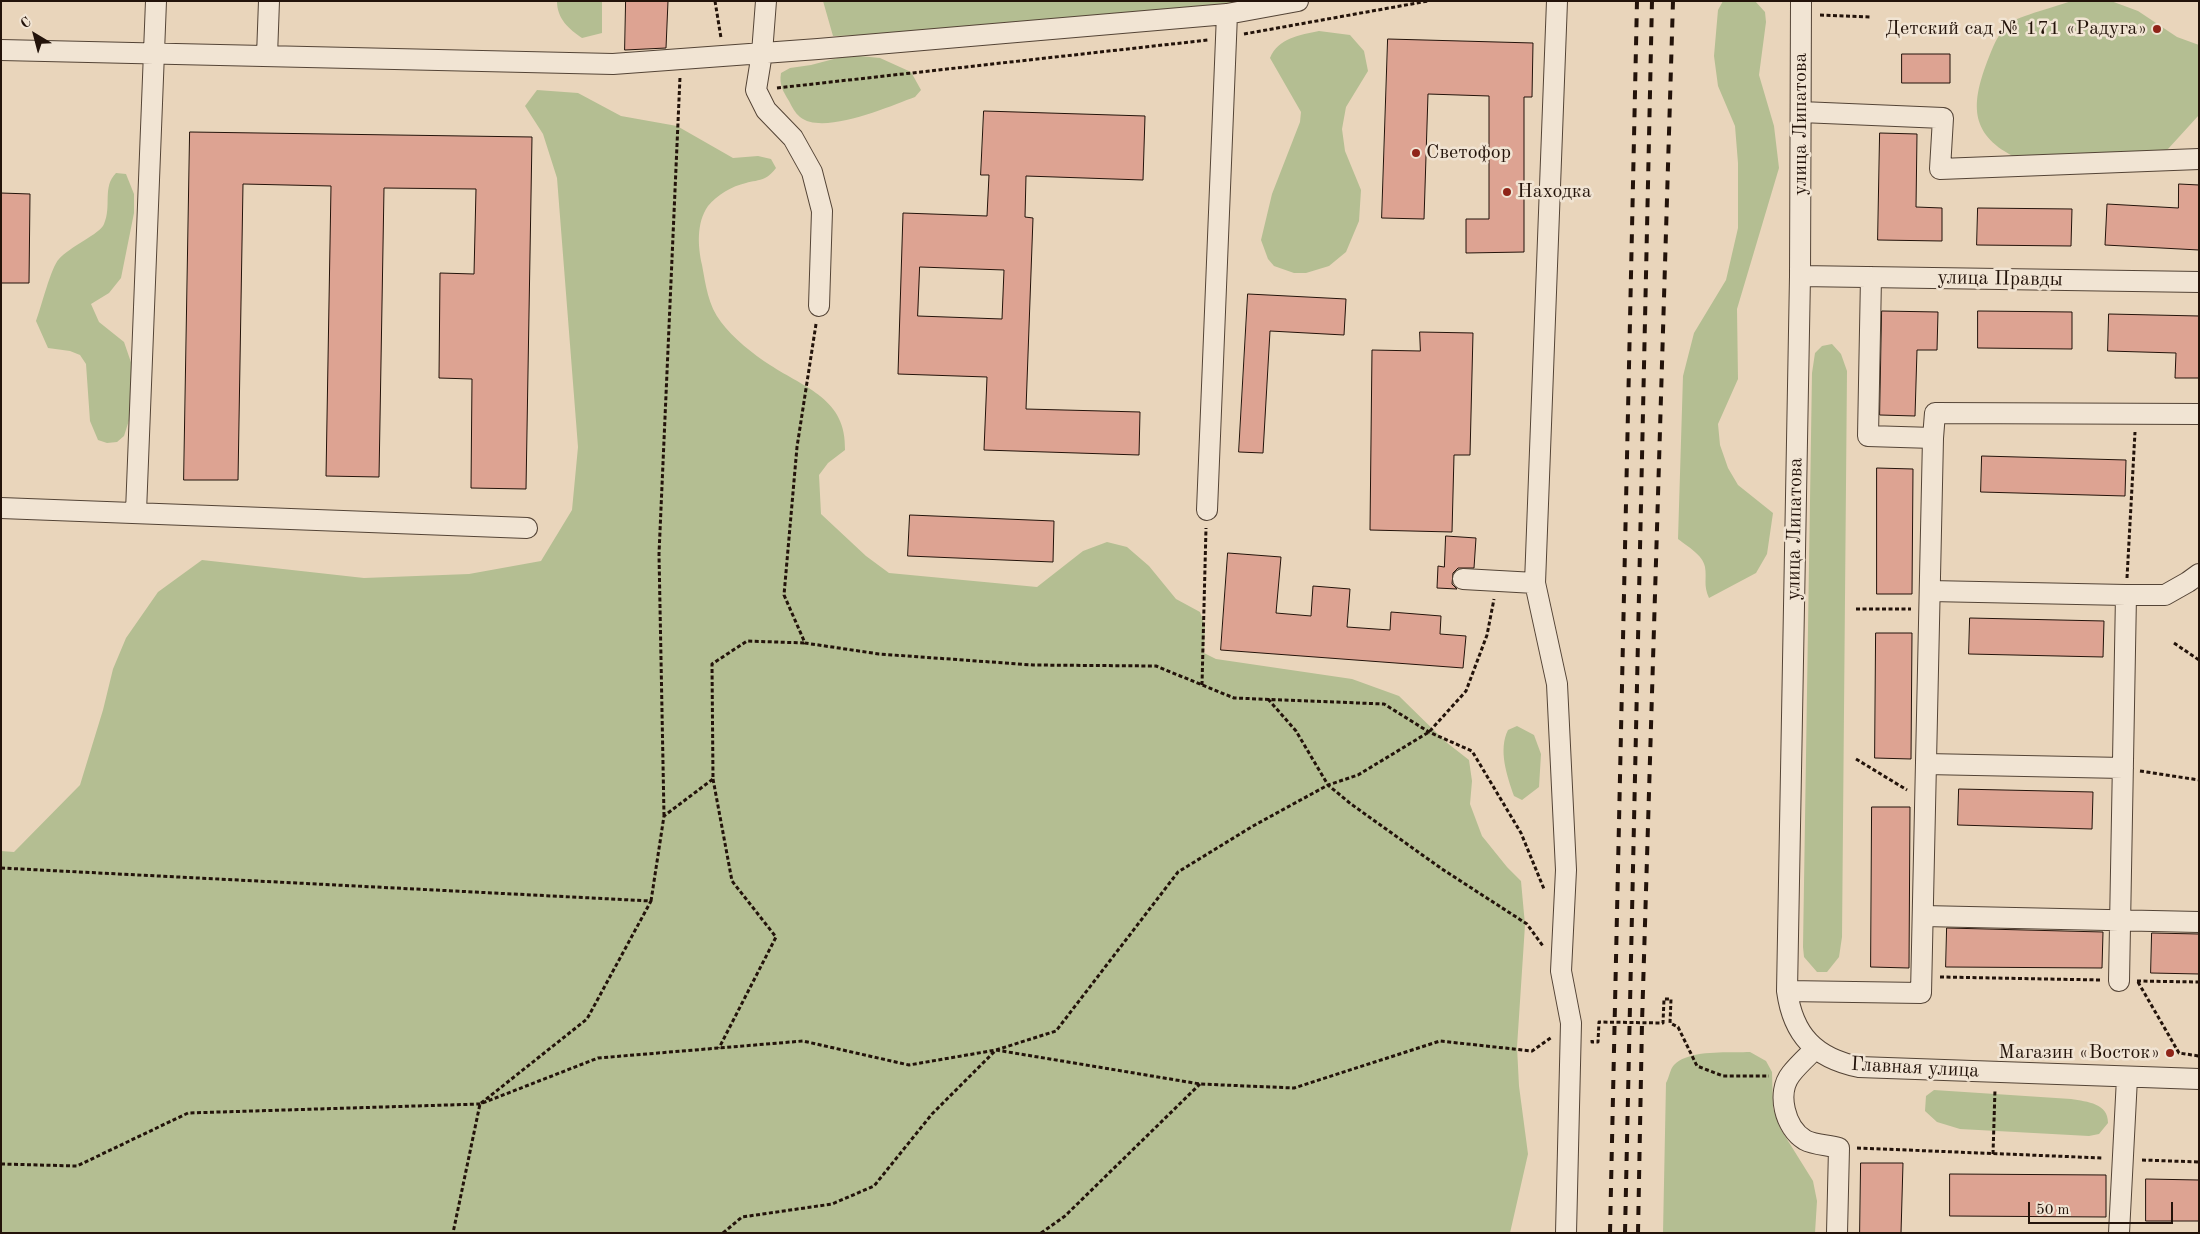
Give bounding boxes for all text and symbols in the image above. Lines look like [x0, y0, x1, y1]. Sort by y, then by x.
north arrow [10, 10, 60, 60]
text: С [18, 15, 34, 31]
place label: Детский сад № 171 «Радуга» [1885, 17, 2147, 41]
marker: Детский сад № 171 «Радуга» [2151, 23, 2163, 35]
street label: улица Липатова [1789, 53, 1813, 195]
place label: Светофор [1426, 141, 1511, 165]
marker: Светофор [1410, 147, 1422, 159]
place label: Находка [1517, 180, 1592, 204]
marker: Находка [1501, 186, 1513, 198]
street label: улица Правды [1937, 266, 2063, 292]
street label: улица Липатова [1782, 457, 1808, 601]
place label: Магазин «Восток» [1998, 1041, 2160, 1065]
marker: Магазин «Восток» [2164, 1047, 2176, 1059]
street label: Главная улица [1850, 1053, 1980, 1083]
scale bar [2030, 1192, 2175, 1224]
text: 50 m [2036, 1203, 2070, 1218]

